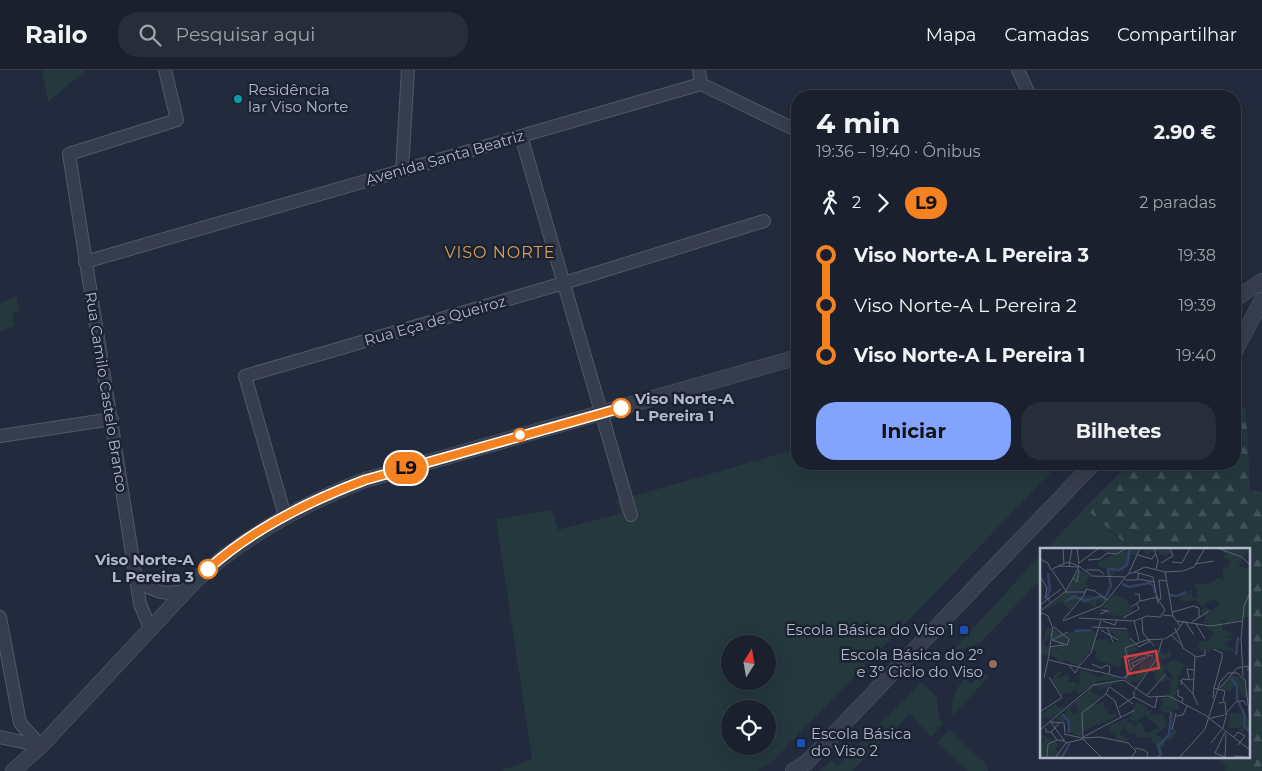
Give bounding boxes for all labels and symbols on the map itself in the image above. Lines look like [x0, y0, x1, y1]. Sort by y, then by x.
place label: Residência lar Viso Norte [248, 80, 348, 116]
marker: Residência lar Viso Norte [232, 93, 244, 105]
street label: Avenida Santa Beatriz [363, 126, 527, 189]
district label: VISO NORTE [445, 243, 555, 262]
street label: Rua Camilo Castelo Branco [81, 290, 132, 494]
street label: Rua Eça de Queiroz [362, 291, 508, 350]
place label: Viso Norte-A L Pereira 1 [634, 389, 735, 425]
marker: Viso Norte-A L Pereira 1 [611, 398, 631, 418]
unlabelled marker [513, 428, 527, 442]
line badge: L9 [384, 452, 428, 484]
inset map [1040, 548, 1250, 758]
place label: Viso Norte-A L Pereira 3 [94, 550, 194, 586]
marker: Viso Norte-A L Pereira 3 [198, 559, 218, 579]
place label: Escola Básica do Viso 1 [786, 620, 954, 639]
marker: Escola Básica do Viso 1 [958, 624, 970, 636]
north arrow [721, 635, 776, 690]
place label: Escola Básica do 2º e 3º Ciclo do Viso [840, 645, 983, 681]
marker: Escola Básica do 2º e 3º Ciclo do Viso [987, 658, 999, 670]
place label: Escola Básica do Viso 2 [811, 724, 912, 760]
marker: Escola Básica do Viso 2 [795, 737, 807, 749]

